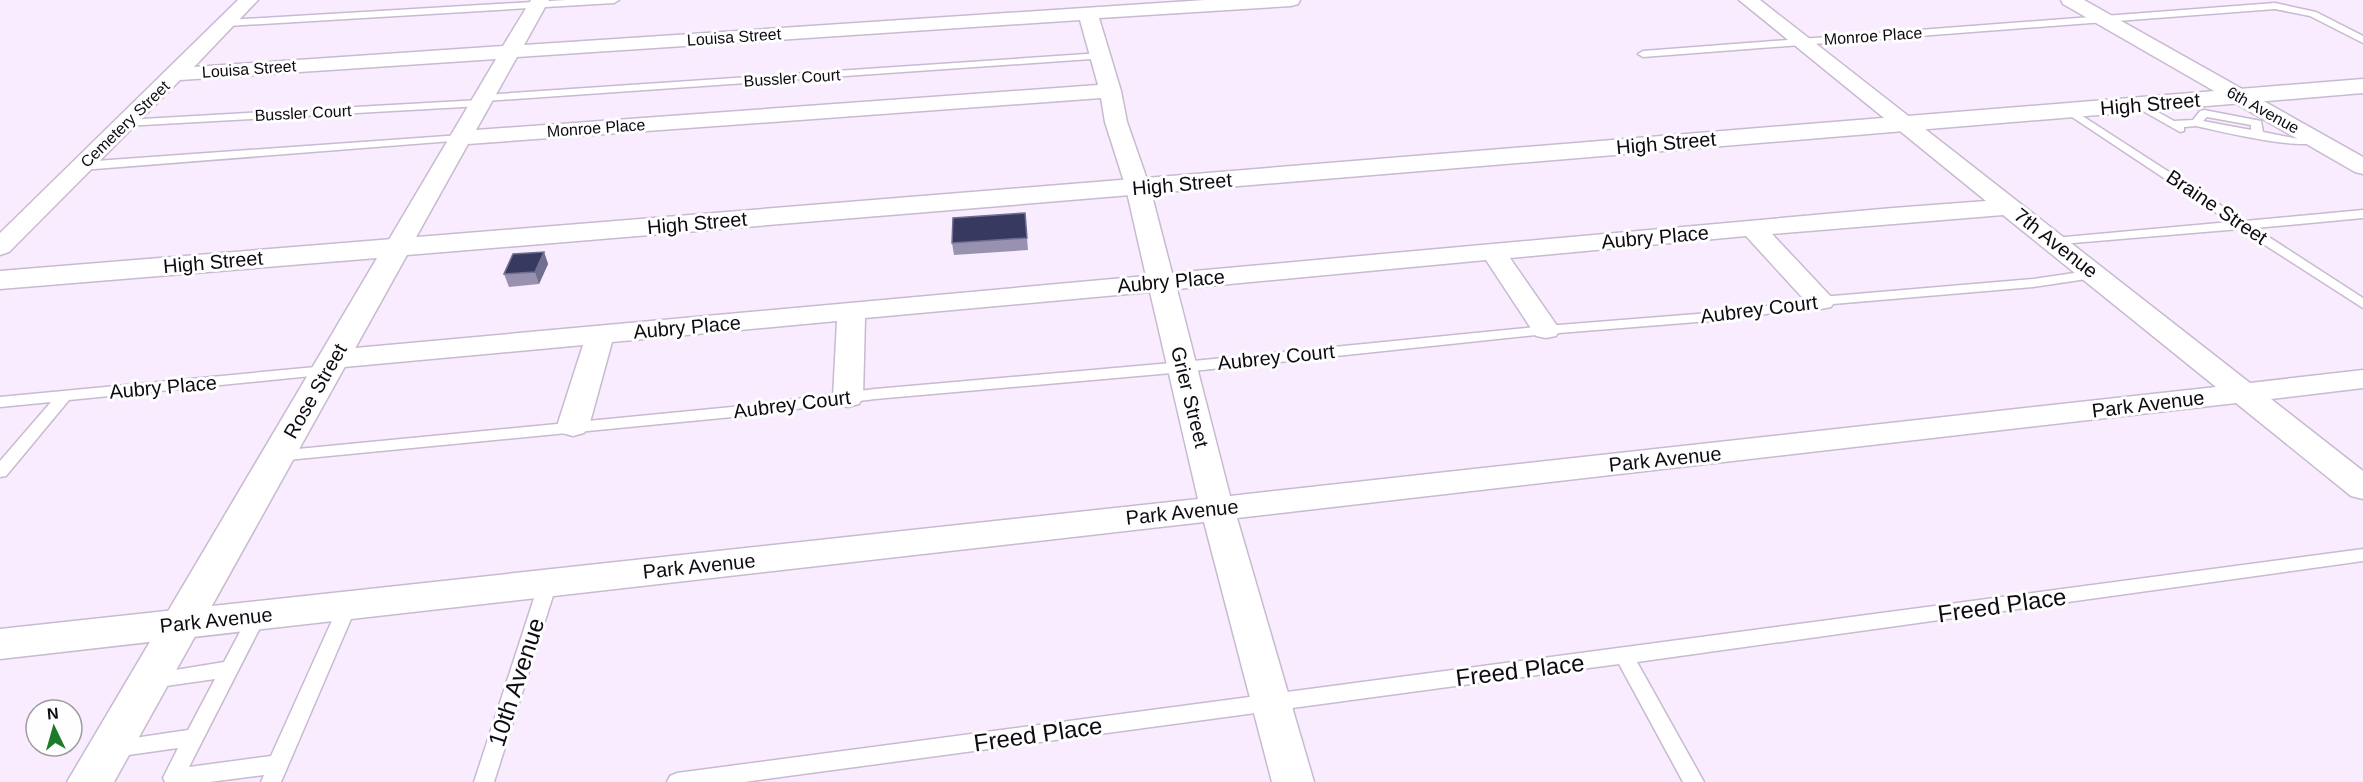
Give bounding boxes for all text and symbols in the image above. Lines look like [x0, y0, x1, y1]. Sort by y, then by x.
street label: Monroe Place [1823, 24, 1923, 48]
street label: Louisa Street [686, 25, 782, 49]
street label: Louisa Street [201, 57, 297, 81]
street label: Bussler Court [743, 66, 841, 90]
street label: Cemetery Street [77, 77, 173, 171]
street label: 6th Avenue [2224, 83, 2302, 137]
street label: High Street [2099, 89, 2201, 119]
street label: Bussler Court [254, 102, 352, 124]
street label: Monroe Place [546, 116, 646, 140]
street label: High Street [1615, 128, 1717, 158]
street label: Braine Street [2162, 165, 2272, 249]
street label: High Street [1131, 169, 1233, 199]
street label: 7th Avenue [2010, 204, 2102, 282]
street label: High Street [646, 208, 748, 238]
street label: Aubry Place [1600, 221, 1710, 253]
street label: High Street [162, 247, 264, 277]
street label: Aubry Place [1116, 265, 1226, 297]
street label: Aubrey Court [1699, 291, 1819, 327]
street label: Aubry Place [632, 311, 742, 343]
street label: Rose Street [279, 339, 351, 442]
street label: Aubrey Court [1216, 340, 1336, 374]
street label: Grier Street [1167, 344, 1213, 450]
street label: Aubry Place [108, 371, 218, 403]
street label: Aubrey Court [732, 386, 852, 422]
street label: Park Avenue [2091, 386, 2205, 422]
street label: Park Avenue [1608, 442, 1722, 476]
street label: Park Avenue [1125, 495, 1239, 529]
street label: Park Avenue [642, 549, 756, 583]
street label: Freed Place [1936, 583, 2068, 627]
street label: Park Avenue [159, 603, 273, 637]
street label: 10th Avenue [483, 615, 549, 749]
street label: Freed Place [1454, 649, 1586, 691]
north arrow [24, 698, 84, 758]
text: N [46, 705, 59, 723]
street label: Freed Place [972, 712, 1104, 756]

